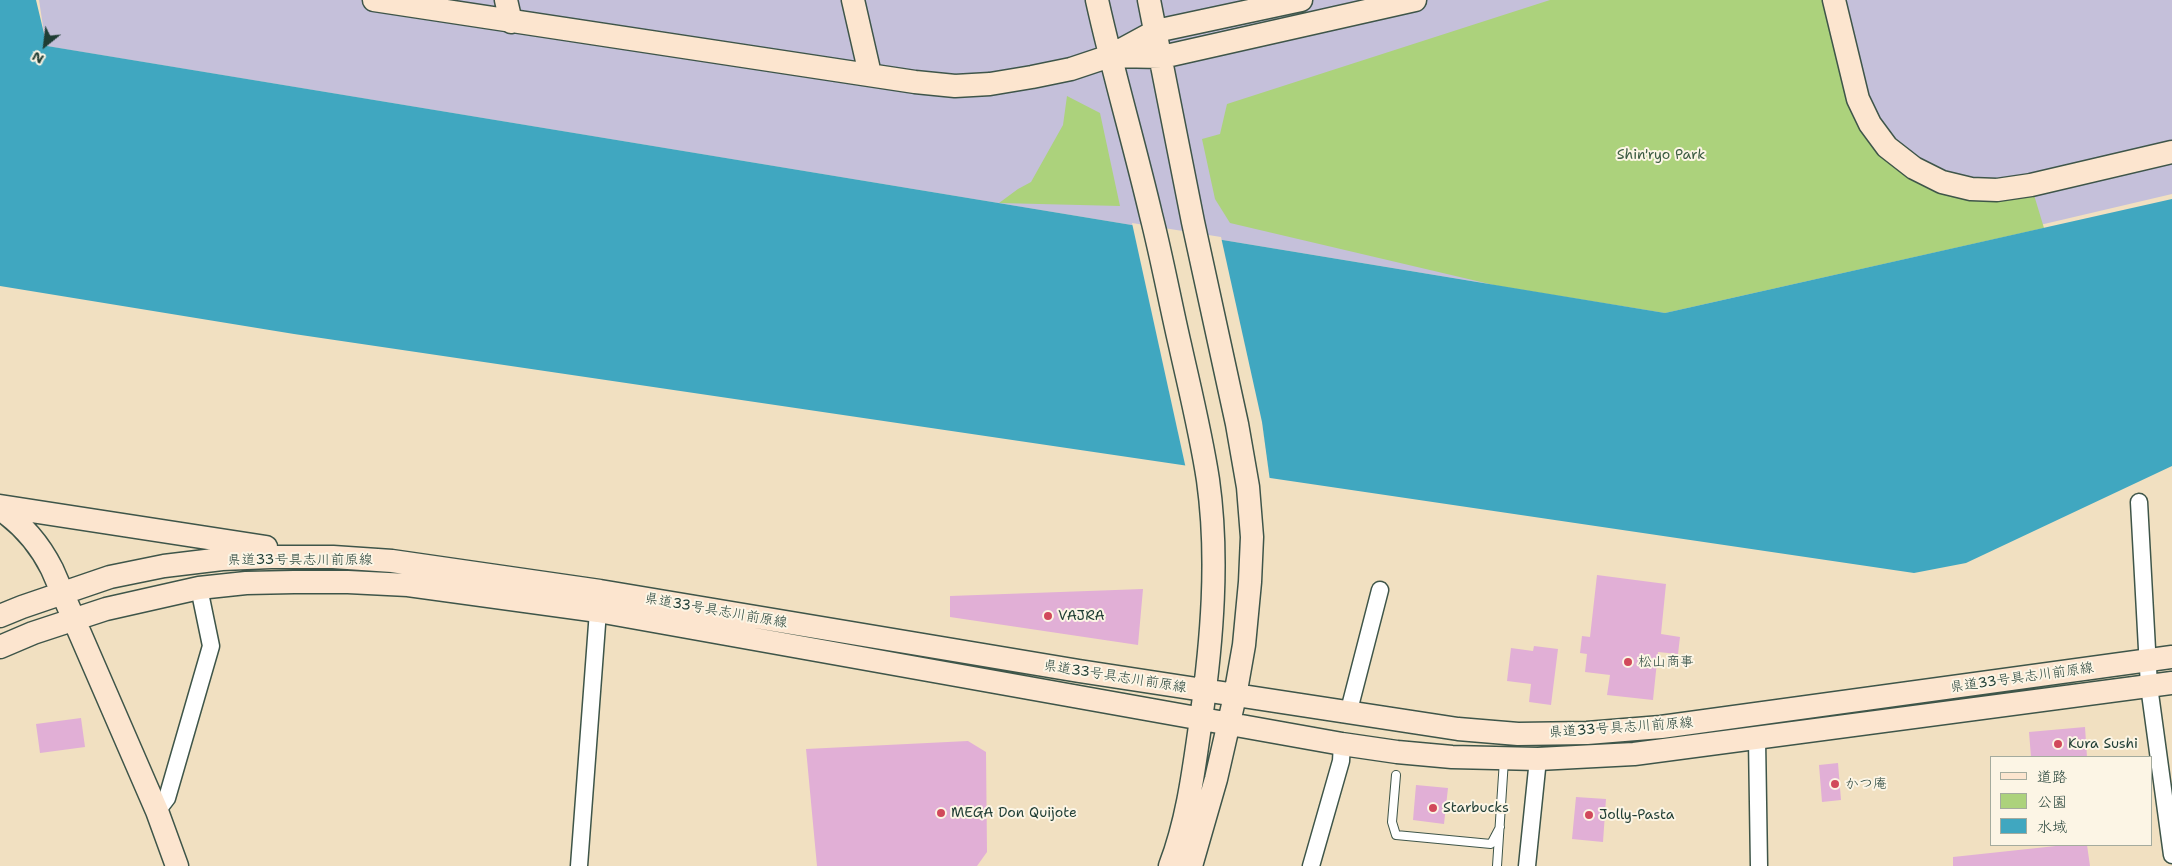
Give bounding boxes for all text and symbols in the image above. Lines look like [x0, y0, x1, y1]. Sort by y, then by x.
north arrow [20, 20, 70, 70]
text: N [29, 48, 47, 69]
park label: Shin'ryo Park [1617, 147, 1705, 163]
street label: 県道33号具志川前原線 [228, 552, 372, 568]
street label: 県道33号具志川前原線 [643, 590, 789, 632]
place label: VAJRA [1058, 608, 1105, 624]
marker: VAJRA [1042, 610, 1054, 622]
place label: 松山商事 [1638, 654, 1694, 670]
marker: 松山商事 [1622, 656, 1634, 668]
street label: 県道33号具志川前原線 [1042, 657, 1188, 697]
street label: 県道33号具志川前原線 [1949, 660, 2095, 696]
street label: 県道33号具志川前原線 [1548, 715, 1694, 741]
place label: Kura Sushi [2068, 736, 2138, 752]
marker: Kura Sushi [2052, 738, 2064, 750]
legend [1990, 756, 2152, 846]
text: 道路 [2037, 767, 2067, 787]
place label: かつ庵 [1845, 776, 1887, 792]
marker: かつ庵 [1829, 778, 1841, 790]
text: 公園 [2037, 792, 2067, 812]
place label: Starbucks [1443, 800, 1509, 816]
marker: Starbucks [1427, 802, 1439, 814]
place label: MEGA Don Quijote [951, 805, 1077, 821]
marker: MEGA Don Quijote [935, 807, 947, 819]
place label: Jolly-Pasta [1599, 807, 1674, 823]
marker: Jolly-Pasta [1583, 809, 1595, 821]
text: 水域 [2037, 817, 2067, 837]

